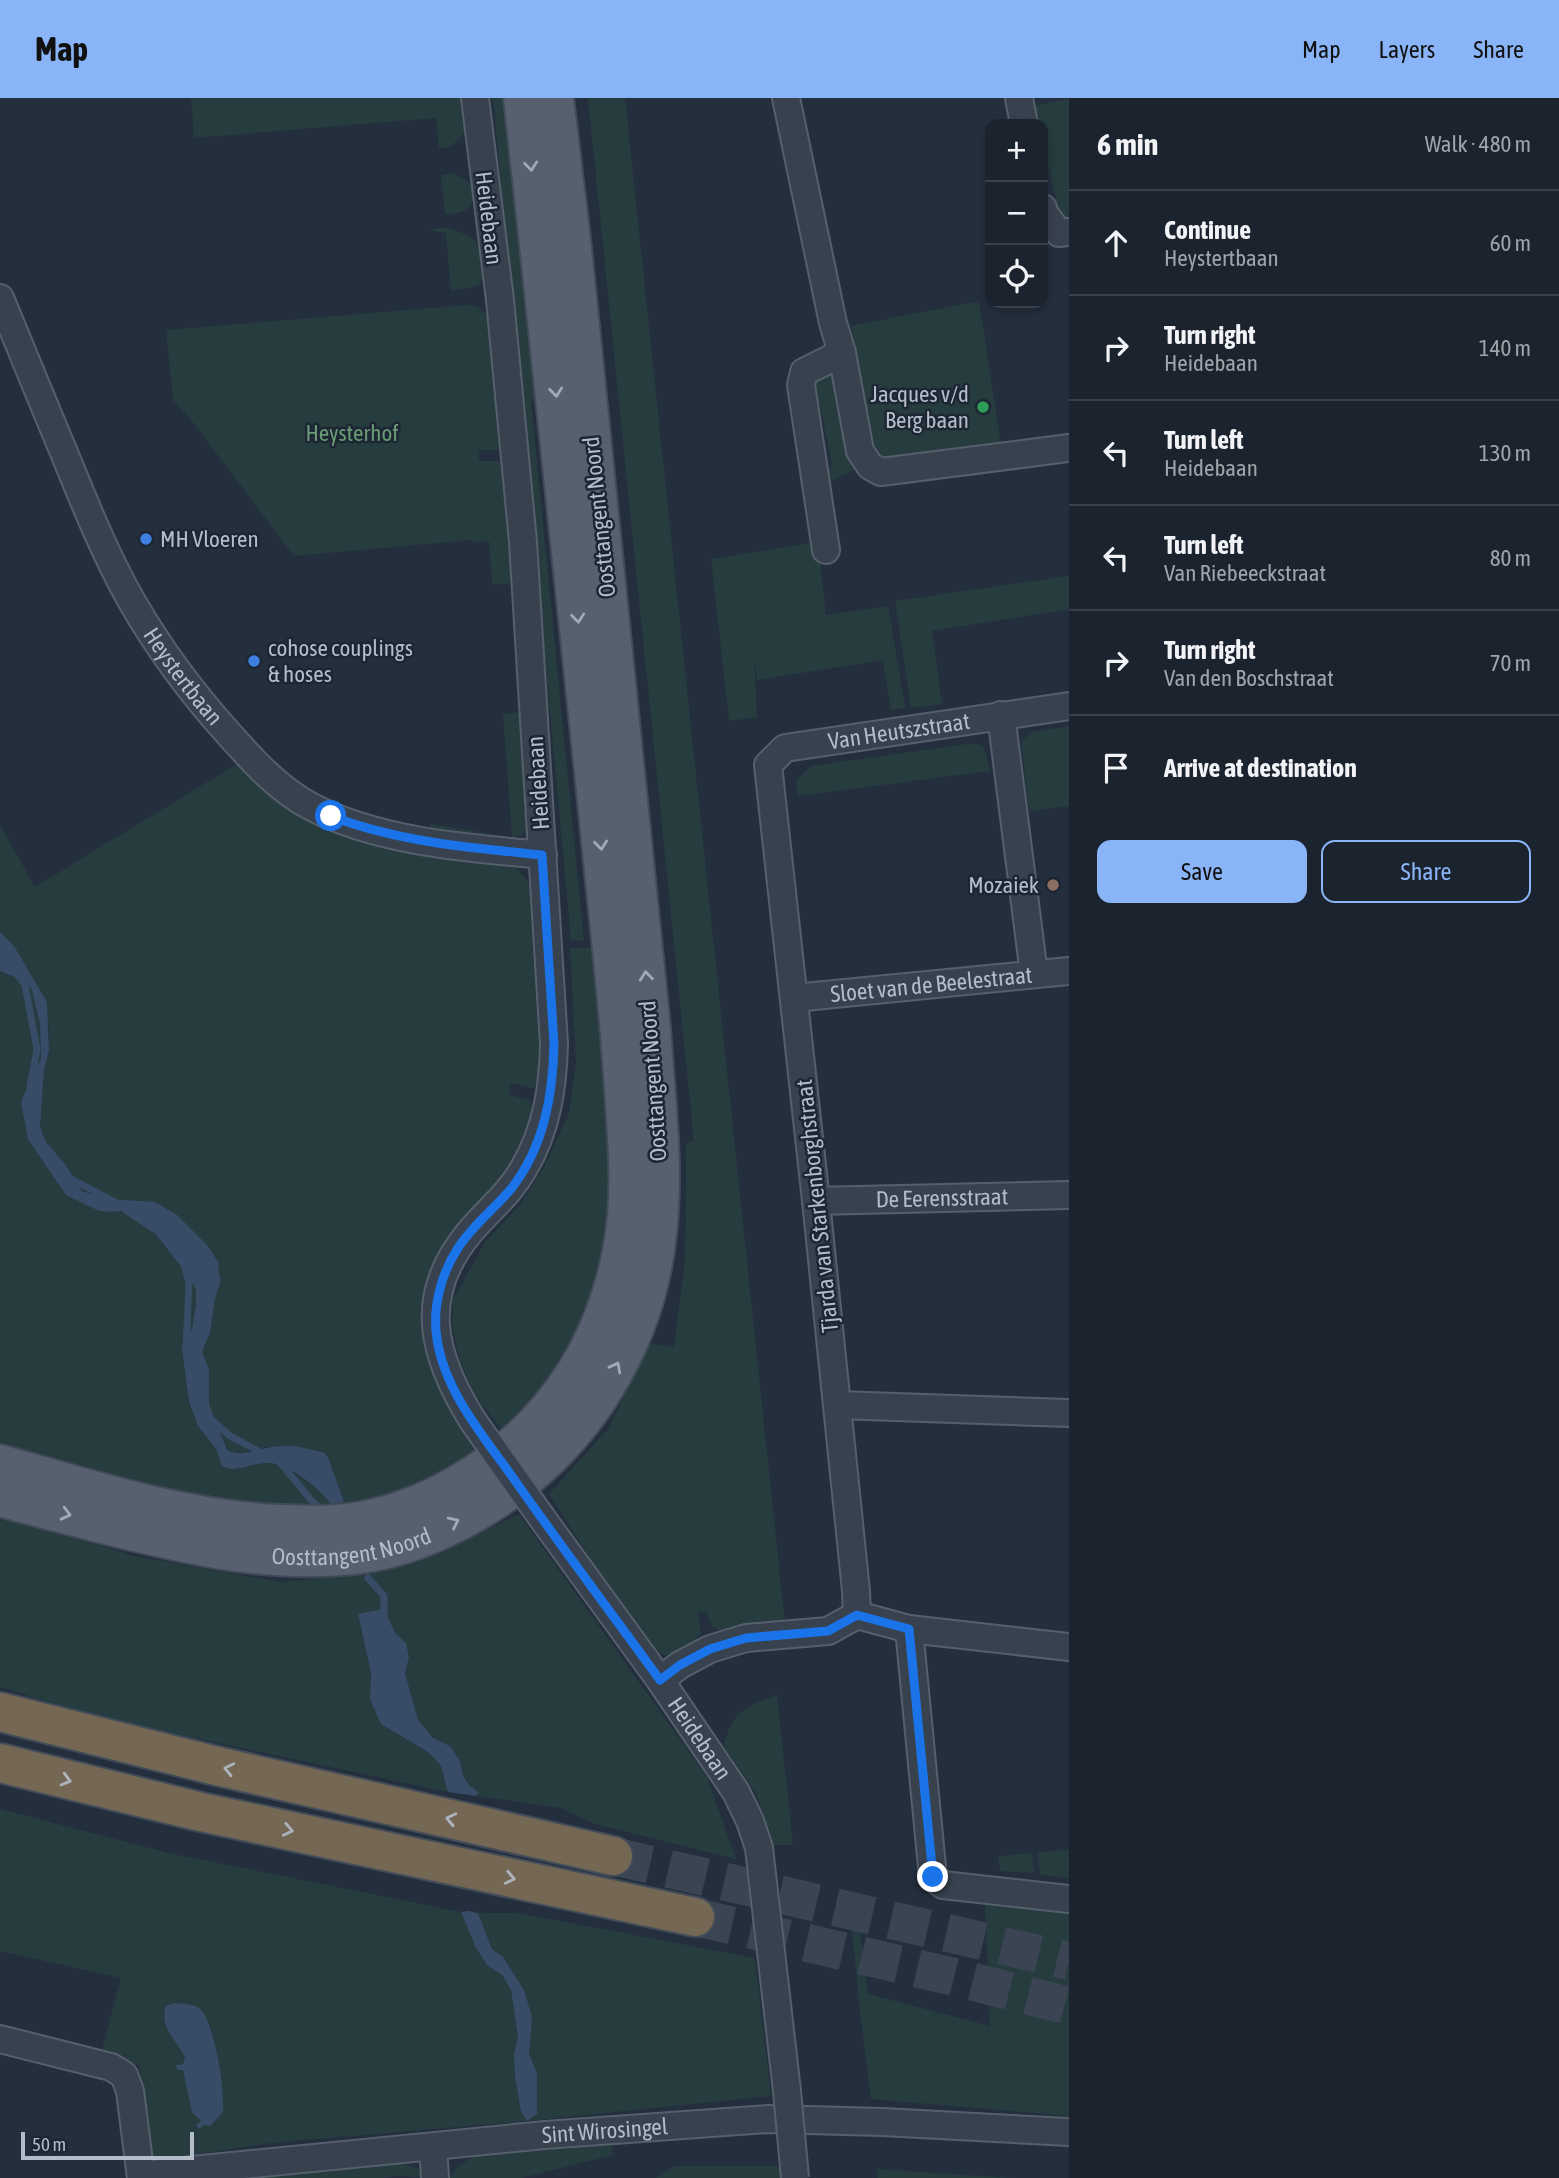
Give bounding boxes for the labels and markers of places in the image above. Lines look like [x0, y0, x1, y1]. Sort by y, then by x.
place label: Jacques v/d Berg baan [871, 381, 969, 433]
marker: Jacques v/d Berg baan [975, 399, 991, 415]
place label: MH Vloeren [160, 526, 259, 552]
marker: MH Vloeren [138, 531, 154, 547]
place label: cohose couplings & hoses [268, 635, 413, 687]
marker: cohose couplings & hoses [246, 653, 262, 669]
place label: Mozaiek [968, 872, 1039, 898]
marker: Mozaiek [1045, 877, 1061, 893]

